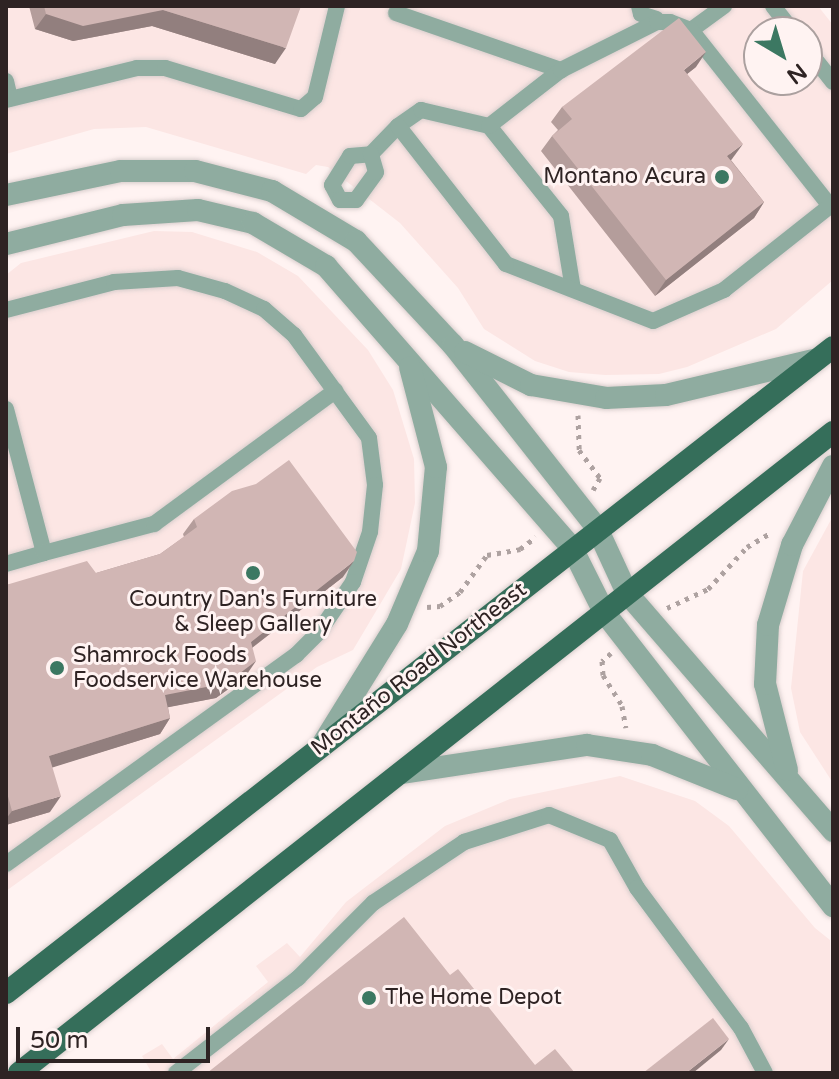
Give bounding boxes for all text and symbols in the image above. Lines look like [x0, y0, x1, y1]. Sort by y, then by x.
north arrow [743, 16, 823, 96]
text: N [782, 58, 812, 89]
place label: Montano Acura [543, 164, 706, 190]
marker: Montano Acura [713, 168, 731, 186]
marker: Country Dan's Furniture & Sleep Gallery [244, 564, 262, 582]
street label: Montaño Road Northeast [306, 577, 532, 761]
place label: Country Dan's Furniture & Sleep Gallery [129, 586, 377, 638]
place label: Shamrock Foods Foodservice Warehouse [73, 642, 322, 694]
marker: Shamrock Foods Foodservice Warehouse [48, 659, 66, 677]
place label: The Home Depot [385, 985, 562, 1011]
marker: The Home Depot [360, 989, 378, 1007]
scale bar [20, 1011, 214, 1061]
text: 50 m [30, 1026, 88, 1055]

